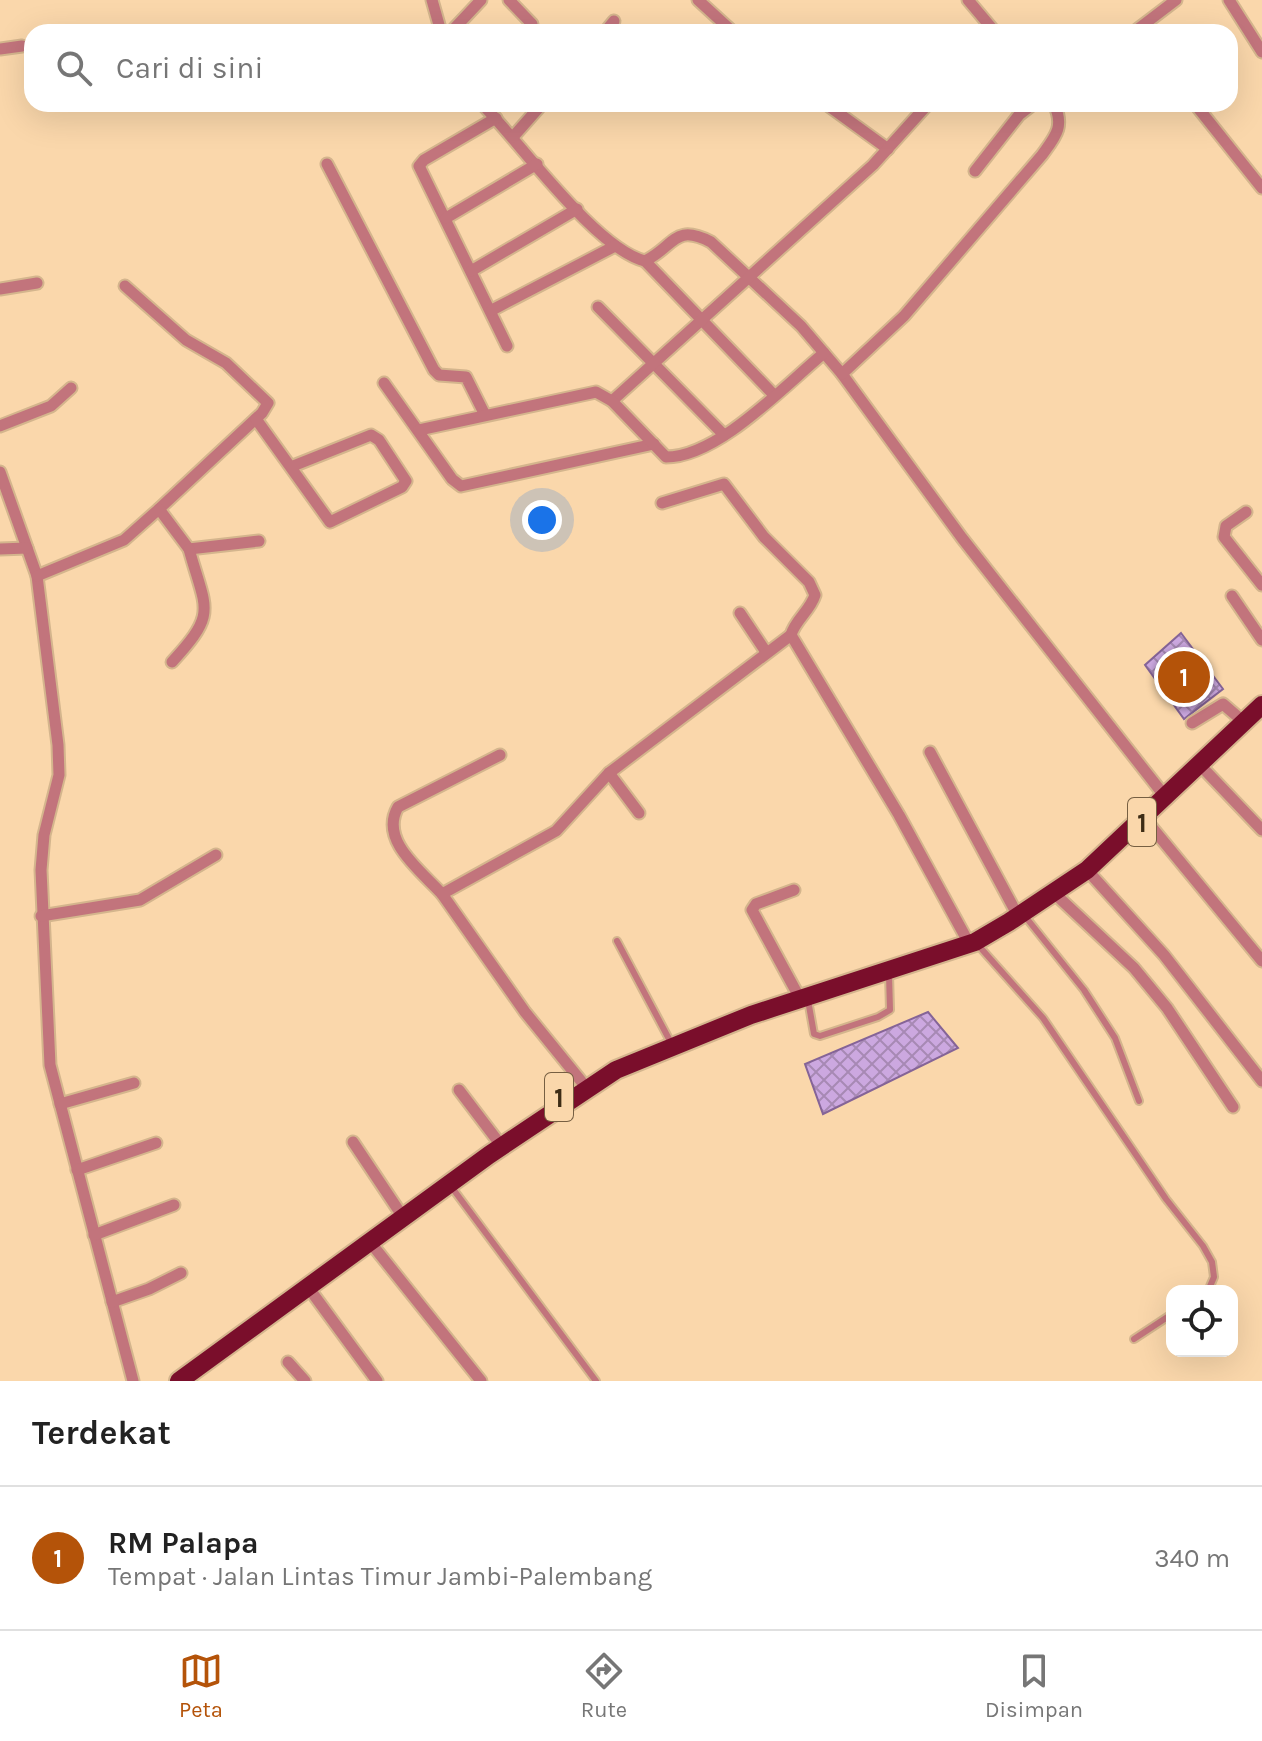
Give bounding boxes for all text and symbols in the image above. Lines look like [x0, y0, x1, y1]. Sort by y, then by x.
search box [24, 24, 1238, 112]
icon: search [52, 46, 96, 90]
text: Cari di sini [116, 50, 263, 86]
your location [522, 500, 562, 540]
pin: 1 [1158, 647, 1210, 707]
road number: 1 [1128, 798, 1156, 846]
road number: 1 [545, 1073, 573, 1121]
map controls [1166, 1285, 1238, 1357]
button: locate [1166, 1285, 1238, 1357]
text: Terdekat [32, 1413, 171, 1453]
text: RM Palapa [108, 1525, 259, 1561]
text: 1 [53, 1543, 63, 1574]
text: 340 m [1154, 1543, 1230, 1574]
text: Tempat · Jalan Lintas Timur Jambi-Palembang [108, 1561, 652, 1592]
tab: Peta [179, 1649, 223, 1723]
tab: Rute [581, 1649, 627, 1723]
tab: Disimpan [985, 1649, 1083, 1723]

